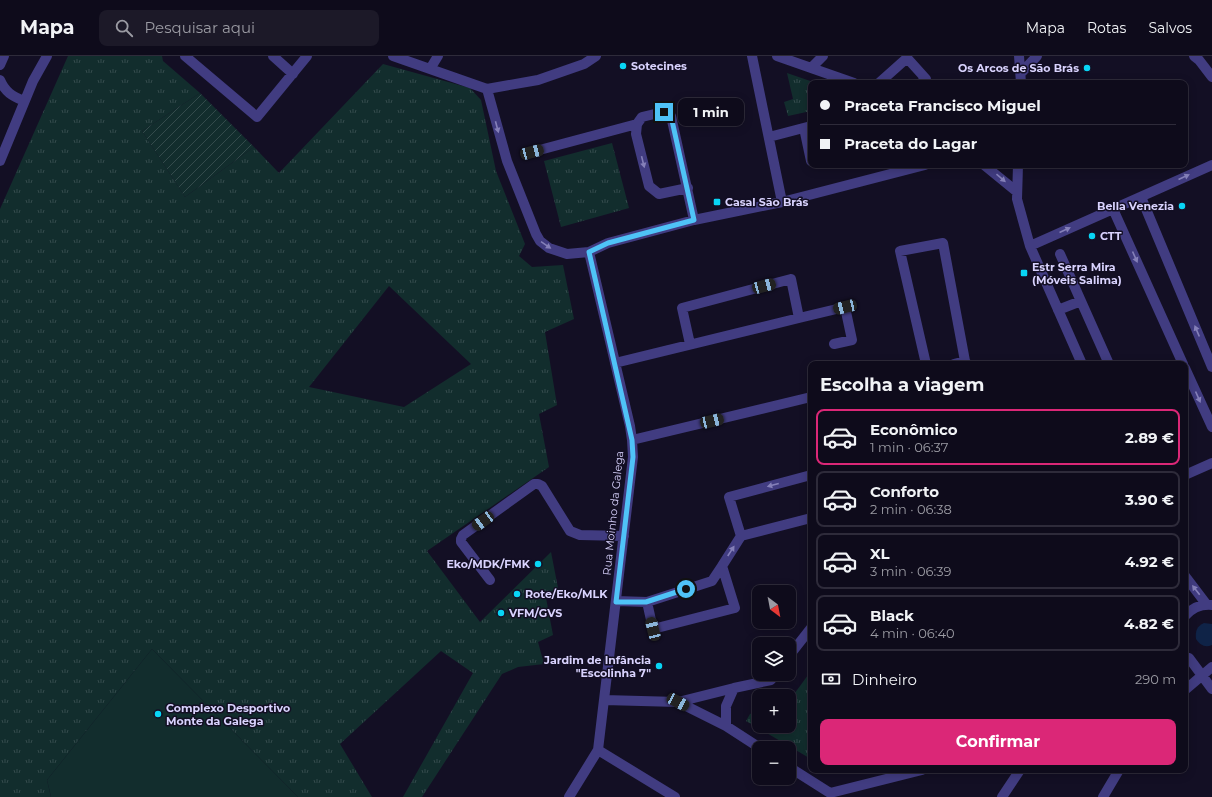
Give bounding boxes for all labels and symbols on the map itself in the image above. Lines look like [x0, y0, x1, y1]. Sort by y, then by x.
place label: Sotecines [631, 59, 687, 73]
marker: Sotecines [618, 61, 628, 71]
place label: Os Arcos de São Brás [958, 61, 1079, 75]
marker: Os Arcos de São Brás [1082, 63, 1092, 73]
callout: 1 min [678, 98, 744, 126]
route end [655, 103, 673, 121]
one-way arrow [495, 120, 501, 133]
car [519, 143, 545, 161]
one-way arrow [640, 156, 646, 168]
one-way arrow [996, 174, 1006, 183]
one-way arrow [1178, 174, 1190, 181]
place label: Casal São Brás [725, 195, 808, 209]
marker: Casal São Brás [712, 197, 722, 207]
place label: Bella Venezia [1097, 199, 1174, 213]
marker: Bella Venezia [1177, 201, 1187, 211]
one-way arrow [1060, 227, 1071, 233]
place label: CTT [1100, 229, 1122, 243]
marker: CTT [1087, 231, 1097, 241]
one-way arrow [541, 241, 552, 249]
one-way arrow [1132, 252, 1138, 263]
place label: Estr Serra Mira (Móveis Salima) [1032, 260, 1122, 287]
marker: Estr Serra Mira (Móveis Salima) [1019, 268, 1029, 278]
car [751, 277, 777, 295]
car [832, 298, 858, 316]
one-way arrow [1194, 325, 1200, 337]
one-way arrow [1196, 392, 1202, 404]
car [699, 412, 725, 430]
street label: Rua Moinho da Galega [599, 450, 627, 576]
one-way arrow [767, 483, 780, 489]
car [470, 509, 496, 533]
one-way arrow [727, 546, 735, 556]
place label: Eko/MDK/FMK [446, 557, 531, 571]
marker: Eko/MDK/FMK [533, 559, 543, 569]
route start [677, 580, 695, 598]
north arrow [752, 585, 796, 629]
one-way arrow [1192, 585, 1200, 596]
place label: Rote/Eko/MLK [525, 587, 608, 601]
marker: Rote/Eko/MLK [512, 589, 522, 599]
place label: VFM/GVS [508, 606, 562, 620]
marker: VFM/GVS [496, 608, 506, 618]
car [644, 616, 662, 642]
place label: Jardim de Infância "Escolinha 7" [543, 653, 651, 680]
marker: Jardim de Infância "Escolinha 7" [654, 661, 664, 671]
car [665, 691, 691, 713]
place label: Complexo Desportivo Monte da Galega [166, 701, 290, 728]
marker: Complexo Desportivo Monte da Galega [153, 709, 163, 719]

